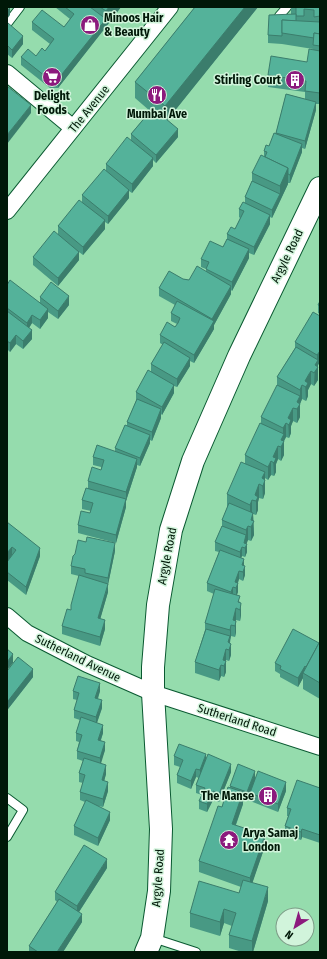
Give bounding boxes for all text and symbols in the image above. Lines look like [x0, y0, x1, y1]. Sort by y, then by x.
place label: Minoos Hair & Beauty [104, 11, 164, 39]
shop icon: Minoos Hair & Beauty [79, 14, 101, 36]
supermarket icon: Delight Foods [41, 66, 63, 88]
building icon: Stirling Court [284, 69, 306, 91]
place label: Stirling Court [215, 73, 282, 87]
street label: The Avenue [66, 83, 112, 135]
restaurant icon: Mumbai Ave [146, 84, 168, 106]
place label: Delight Foods [34, 89, 71, 117]
place label: Mumbai Ave [127, 107, 187, 121]
street label: Argyle Road [268, 227, 306, 285]
street label: Argyle Road [155, 526, 179, 586]
street label: Sutherland Avenue [33, 631, 123, 685]
street label: Sutherland Road [196, 701, 278, 739]
building icon: The Manse [257, 785, 279, 807]
place label: The Manse [201, 789, 254, 803]
place label: Arya Samaj London [242, 826, 298, 854]
temple icon: Arya Samaj London [218, 829, 240, 851]
street label: Argyle Road [149, 849, 167, 907]
north arrow [275, 907, 315, 947]
text: N [283, 927, 296, 942]

